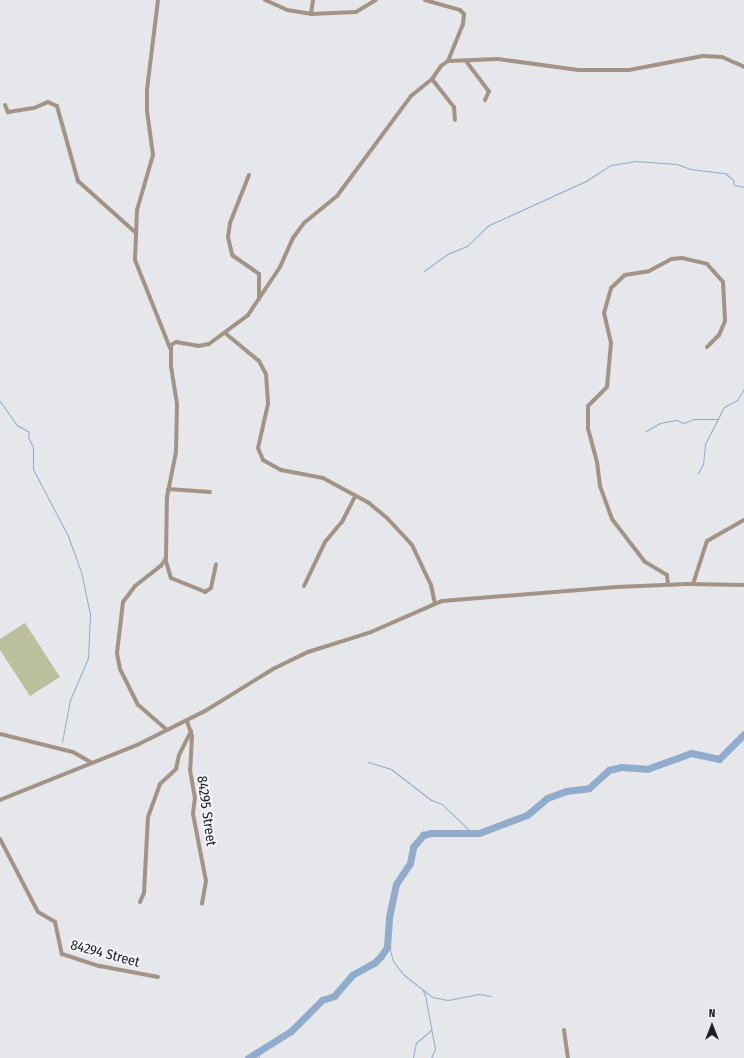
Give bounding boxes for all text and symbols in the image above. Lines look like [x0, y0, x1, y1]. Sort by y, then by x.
street label: 84295 Street [193, 775, 219, 847]
street label: 84294 Street [69, 937, 141, 971]
north arrow [692, 1006, 732, 1046]
text: N [709, 1007, 715, 1020]

